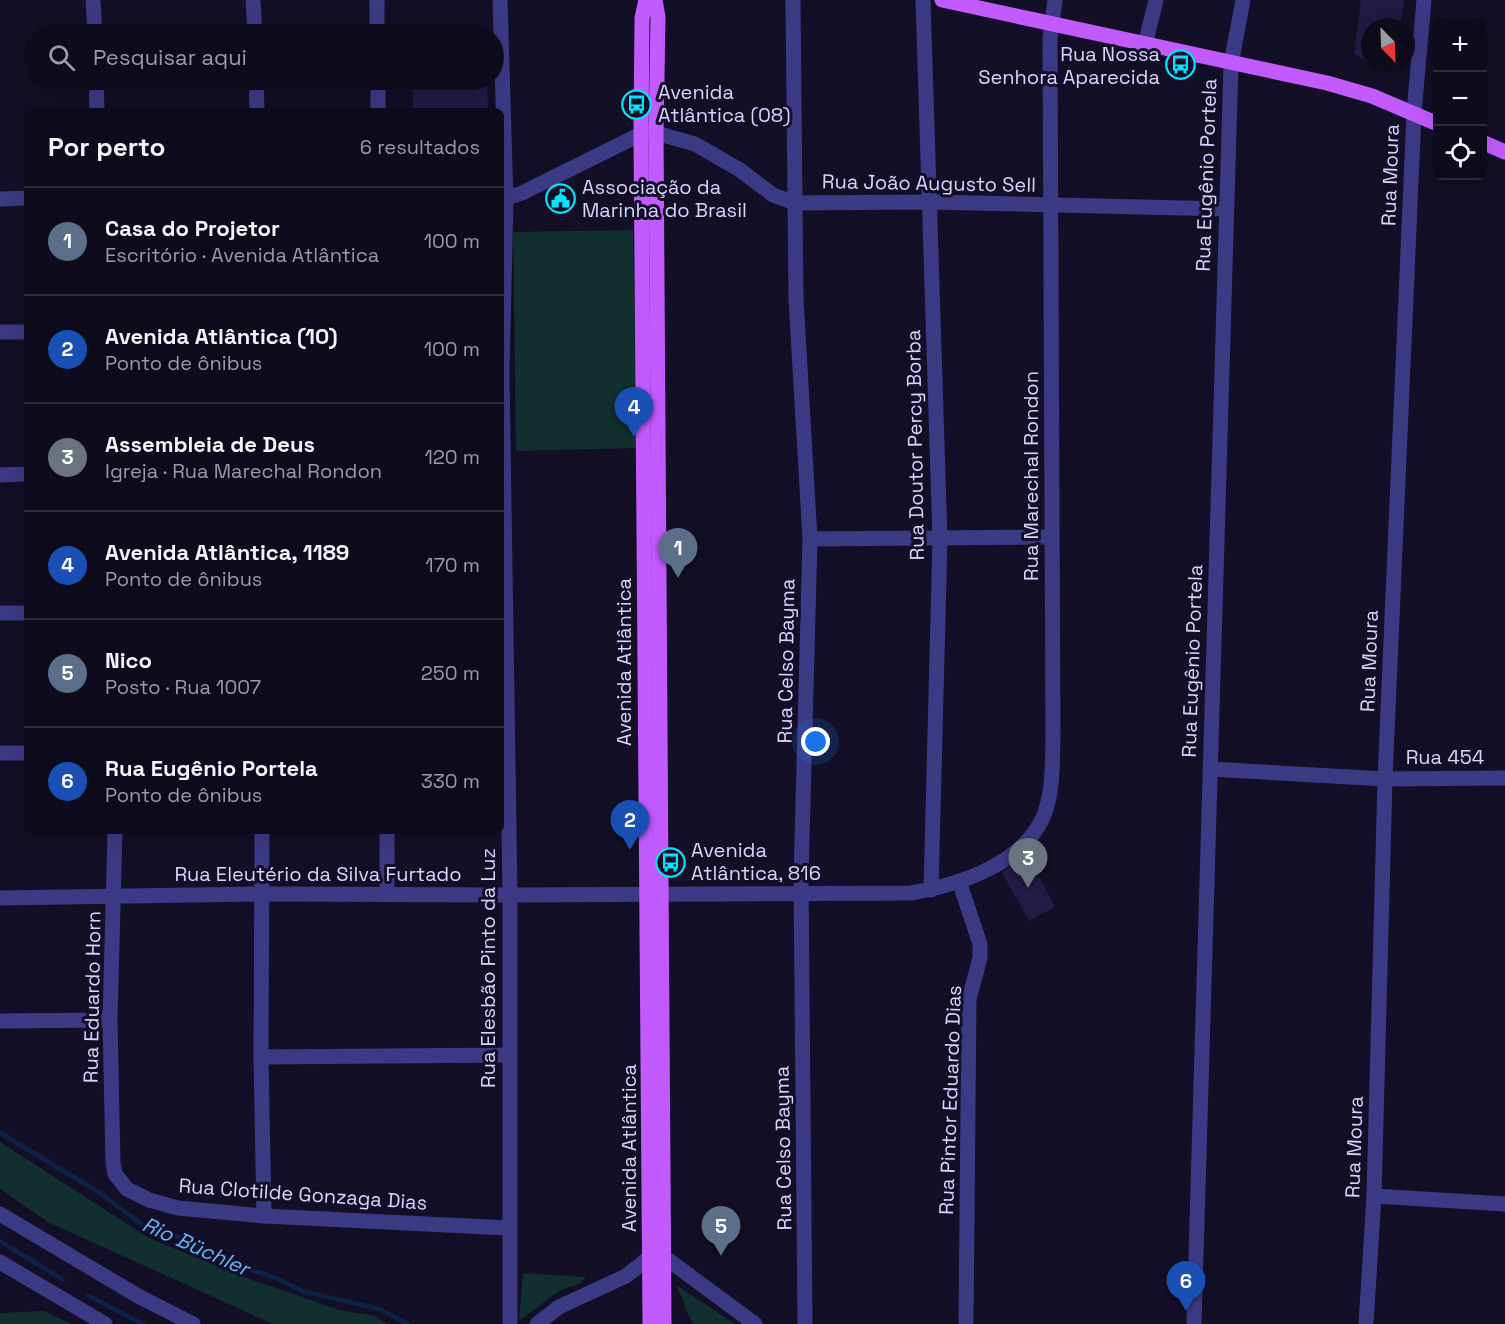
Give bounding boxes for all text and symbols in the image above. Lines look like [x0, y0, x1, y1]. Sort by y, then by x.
north arrow [1361, 18, 1415, 72]
map controls [1433, 18, 1487, 180]
button: + [1433, 18, 1487, 72]
search box [24, 24, 504, 90]
icon: search [45, 41, 78, 74]
place label: Rua Nossa Senhora Aparecida [978, 41, 1160, 90]
text: Pesquisar aqui [93, 43, 247, 71]
bus stop icon: Rua Nossa Senhora Aparecida [1165, 49, 1197, 81]
button: − [1433, 72, 1487, 126]
street label: Rua Eugênio Portela [1190, 78, 1222, 272]
place label: Avenida Atlântica (08) [658, 79, 791, 128]
bus stop icon: Avenida Atlântica (08) [621, 88, 653, 120]
street label: Rua Moura [1375, 124, 1405, 226]
button: locate [1433, 126, 1487, 180]
text: Por perto [48, 130, 165, 164]
text: 6 resultados [360, 134, 480, 160]
street label: Rua João Augusto Sell [822, 168, 1036, 198]
place label: Associação da Marinha do Brasil [582, 174, 747, 223]
public building icon: Associação da Marinha do Brasil [545, 183, 577, 215]
text: Casa do Projetor [105, 214, 280, 242]
text: 1 [63, 228, 72, 254]
text: 100 m [424, 228, 480, 254]
text: Escritório · Avenida Atlântica [105, 242, 379, 268]
text: Avenida Atlântica (10) [105, 322, 338, 350]
street label: Rua Doutor Percy Borba [900, 329, 930, 561]
text: 2 [62, 336, 73, 362]
text: 100 m [424, 336, 480, 362]
text: Ponto de ônibus [105, 350, 262, 376]
street label: Rua Marechal Rondon [1018, 371, 1044, 581]
pin: 4 [614, 388, 654, 437]
text: Assembleia de Deus [105, 430, 315, 458]
text: 3 [61, 444, 74, 470]
text: 120 m [424, 444, 480, 470]
text: Igreja · Rua Marechal Rondon [105, 458, 382, 484]
pin: 1 [658, 528, 698, 578]
text: Avenida Atlântica, 1189 [105, 538, 349, 566]
text: 4 [61, 552, 74, 578]
text: 170 m [425, 552, 480, 578]
street label: Rua Eugênio Portela [1176, 564, 1208, 758]
text: Ponto de ônibus [105, 566, 262, 592]
street label: Avenida Atlântica [611, 578, 637, 746]
street label: Rua Celso Bayma [772, 579, 800, 743]
street label: Rua Moura [1354, 610, 1384, 712]
text: Nico [105, 646, 152, 674]
text: 5 [62, 660, 74, 686]
text: 250 m [421, 660, 480, 686]
text: Posto · Rua 1007 [105, 674, 261, 700]
your location [801, 727, 830, 756]
street label: Rua 454 [1406, 744, 1484, 770]
text: Rua Eugênio Portela [105, 754, 318, 782]
text: 6 [61, 768, 74, 794]
text: 330 m [421, 768, 480, 794]
text: Ponto de ônibus [105, 782, 262, 808]
pin: 2 [610, 800, 650, 850]
place label: Avenida Atlântica, 816 [691, 837, 821, 886]
pin: 3 [1008, 838, 1048, 888]
bus stop icon: Avenida Atlântica, 816 [654, 846, 686, 878]
street label: Rua Elesbão Pinto da Luz [475, 848, 501, 1088]
street label: Rua Eleutério da Silva Furtado [174, 861, 462, 887]
street label: Rua Eduardo Horn [77, 911, 107, 1083]
street label: Rua Pintor Eduardo Dias [933, 985, 967, 1215]
street label: Avenida Atlântica [616, 1064, 642, 1232]
street label: Rua Celso Bayma [769, 1066, 797, 1230]
street label: Rua Moura [1339, 1096, 1369, 1198]
street label: Rua Clotilde Gonzaga Dias [178, 1172, 428, 1216]
pin: 5 [702, 1206, 740, 1256]
water label: Rio Büchler [138, 1210, 256, 1282]
pin: 6 [1166, 1262, 1206, 1311]

